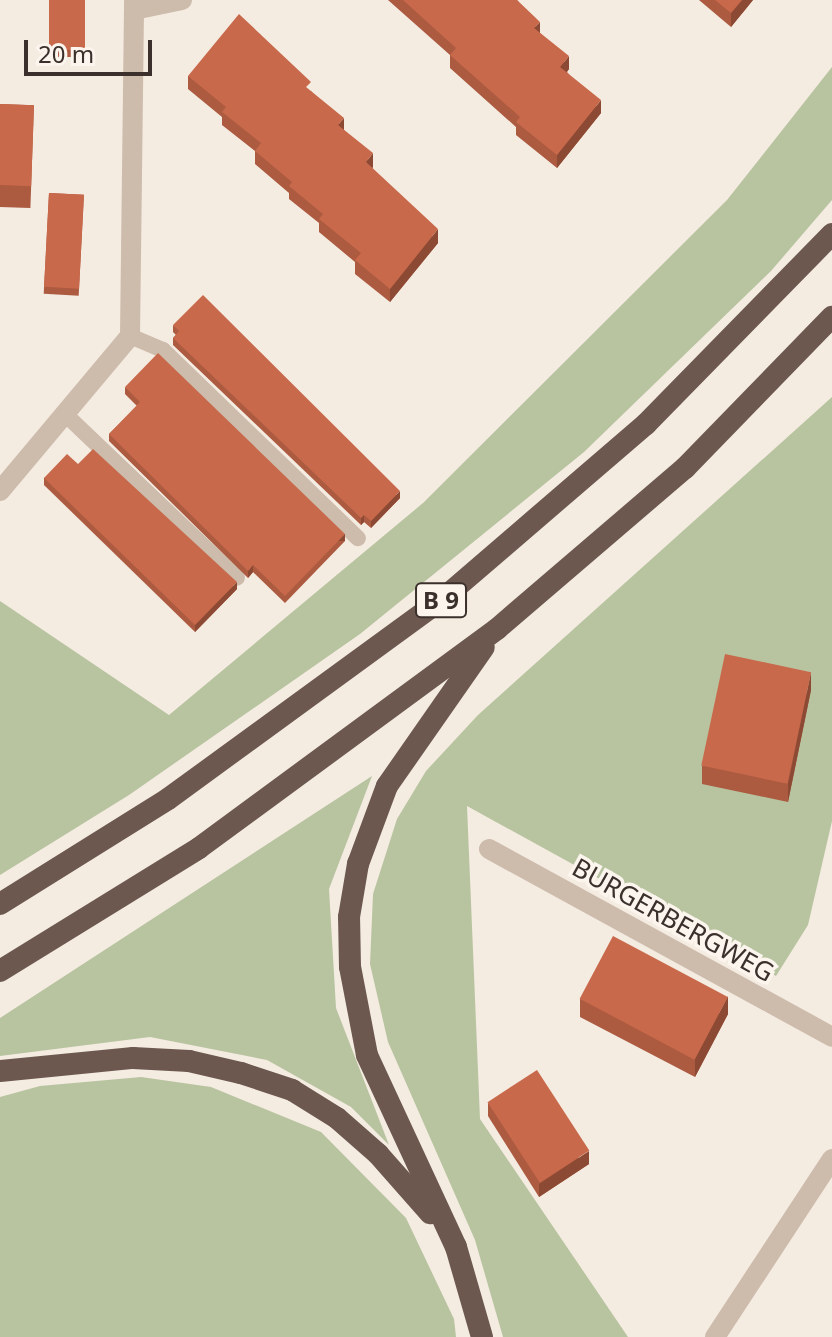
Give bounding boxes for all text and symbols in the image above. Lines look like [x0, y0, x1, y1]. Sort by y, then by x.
scale bar [28, 24, 156, 74]
text: 20 m [38, 37, 94, 70]
road number: B 9 [415, 580, 467, 620]
street label: BURGERBERGWEG [567, 852, 779, 988]

